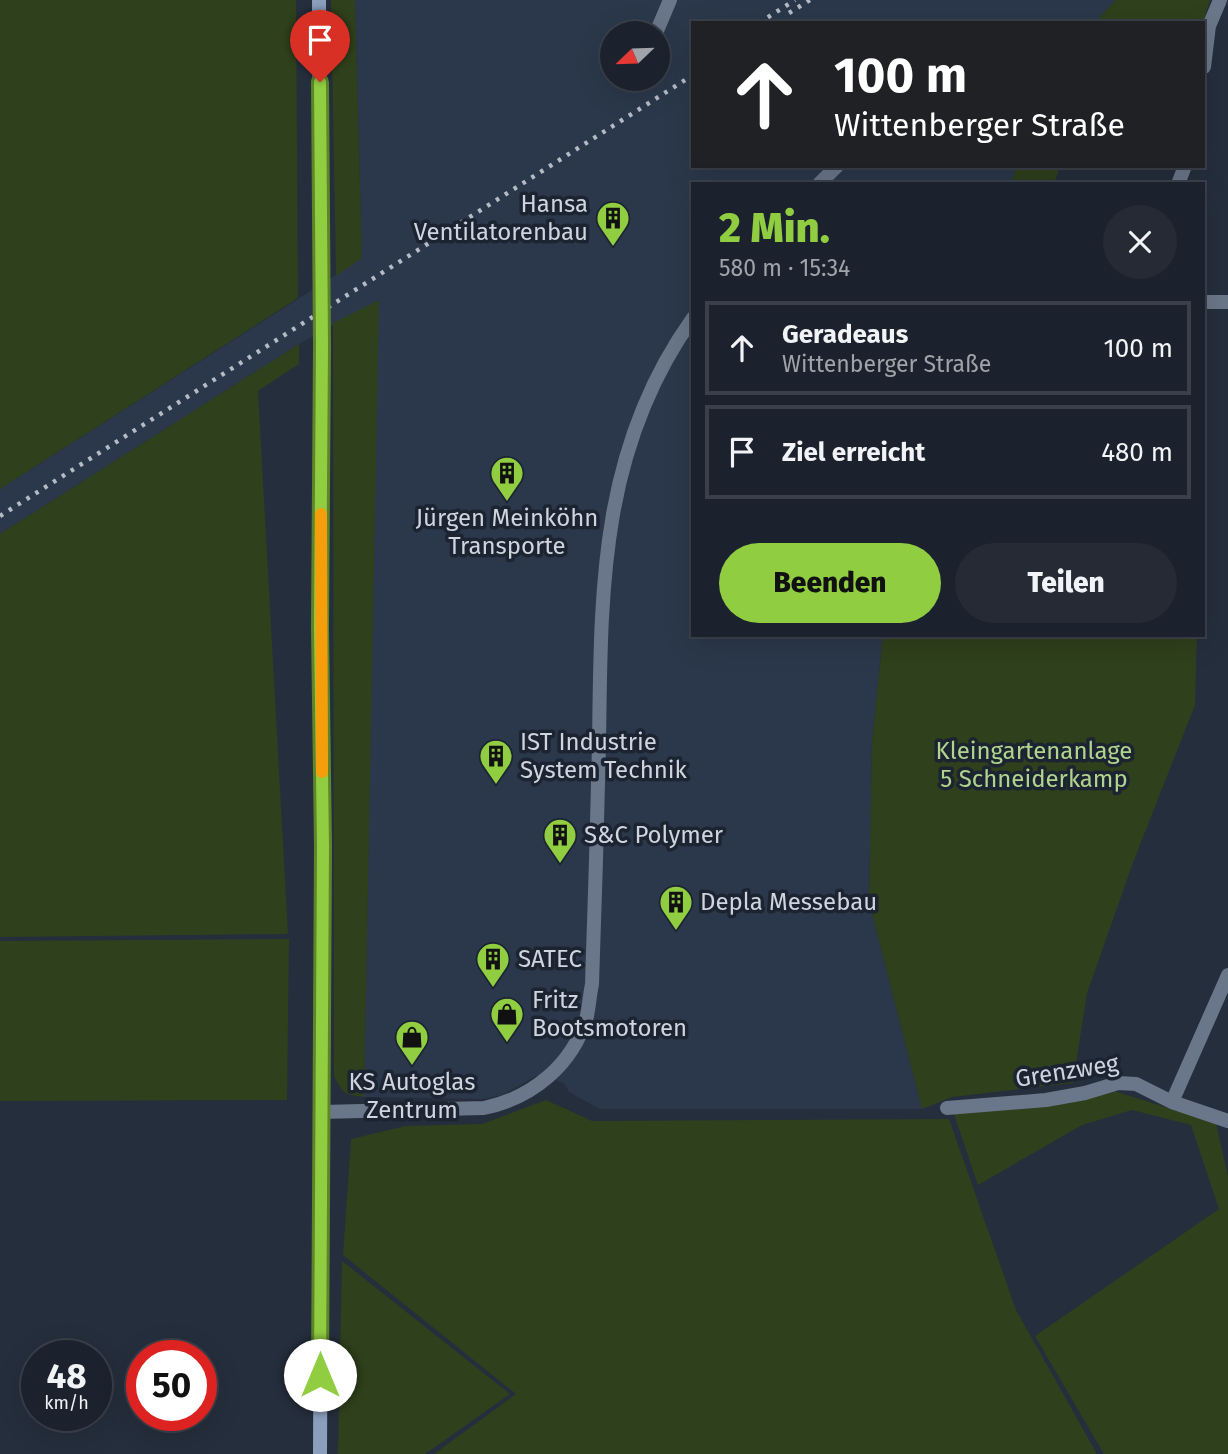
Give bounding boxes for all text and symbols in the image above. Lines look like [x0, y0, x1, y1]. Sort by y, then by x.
pin [290, 10, 350, 82]
icon: arrive [301, 21, 339, 59]
north arrow [600, 21, 670, 91]
map controls [600, 21, 670, 91]
text: 100 m [834, 46, 967, 105]
icon: ahead [719, 49, 810, 140]
text: Wittenberger Straße [834, 106, 1125, 144]
place label: Hansa Ventilatorenbau [414, 190, 588, 246]
building icon: Hansa Ventilatorenbau [594, 199, 632, 248]
text: 2 Min. [719, 203, 830, 253]
button: close [1103, 205, 1177, 279]
text: 580 m · 15:34 [719, 254, 850, 282]
text: Geradeaus [782, 319, 908, 350]
icon: ahead [723, 329, 761, 367]
text: 100 m [1104, 333, 1173, 364]
text: Wittenberger Straße [782, 350, 991, 378]
icon: arrive [723, 433, 761, 471]
text: Ziel erreicht [782, 437, 925, 468]
text: 480 m [1101, 437, 1173, 468]
building icon: Jürgen Meinköhn Transporte [488, 454, 526, 503]
place label: Jürgen Meinköhn Transporte [416, 504, 598, 560]
button: Beenden [719, 543, 941, 623]
button: Teilen [955, 543, 1177, 623]
place label: IST Industrie System Technik [520, 728, 688, 784]
building icon: IST Industrie System Technik [477, 737, 515, 786]
park label: Kleingartenanlage 5 Schneiderkamp [936, 737, 1132, 793]
building icon: S&C Polymer [541, 816, 579, 865]
place label: S&C Polymer [584, 821, 724, 849]
building icon: Depla Messebau [657, 883, 695, 932]
place label: Depla Messebau [700, 888, 877, 916]
building icon: SATEC [474, 940, 512, 989]
place label: SATEC [518, 945, 582, 973]
place label: Fritz Bootsmotoren [532, 986, 687, 1042]
shop icon: Fritz Bootsmotoren [488, 995, 526, 1044]
shop icon: KS Autoglas Zentrum [393, 1018, 431, 1067]
street label: Grenzweg [1013, 1049, 1121, 1093]
place label: KS Autoglas Zentrum [349, 1068, 475, 1124]
position arrow [283, 1338, 357, 1412]
speed limit sign: 50 [126, 1340, 217, 1431]
text: 48 [46, 1355, 87, 1397]
text: km/h [44, 1392, 89, 1414]

